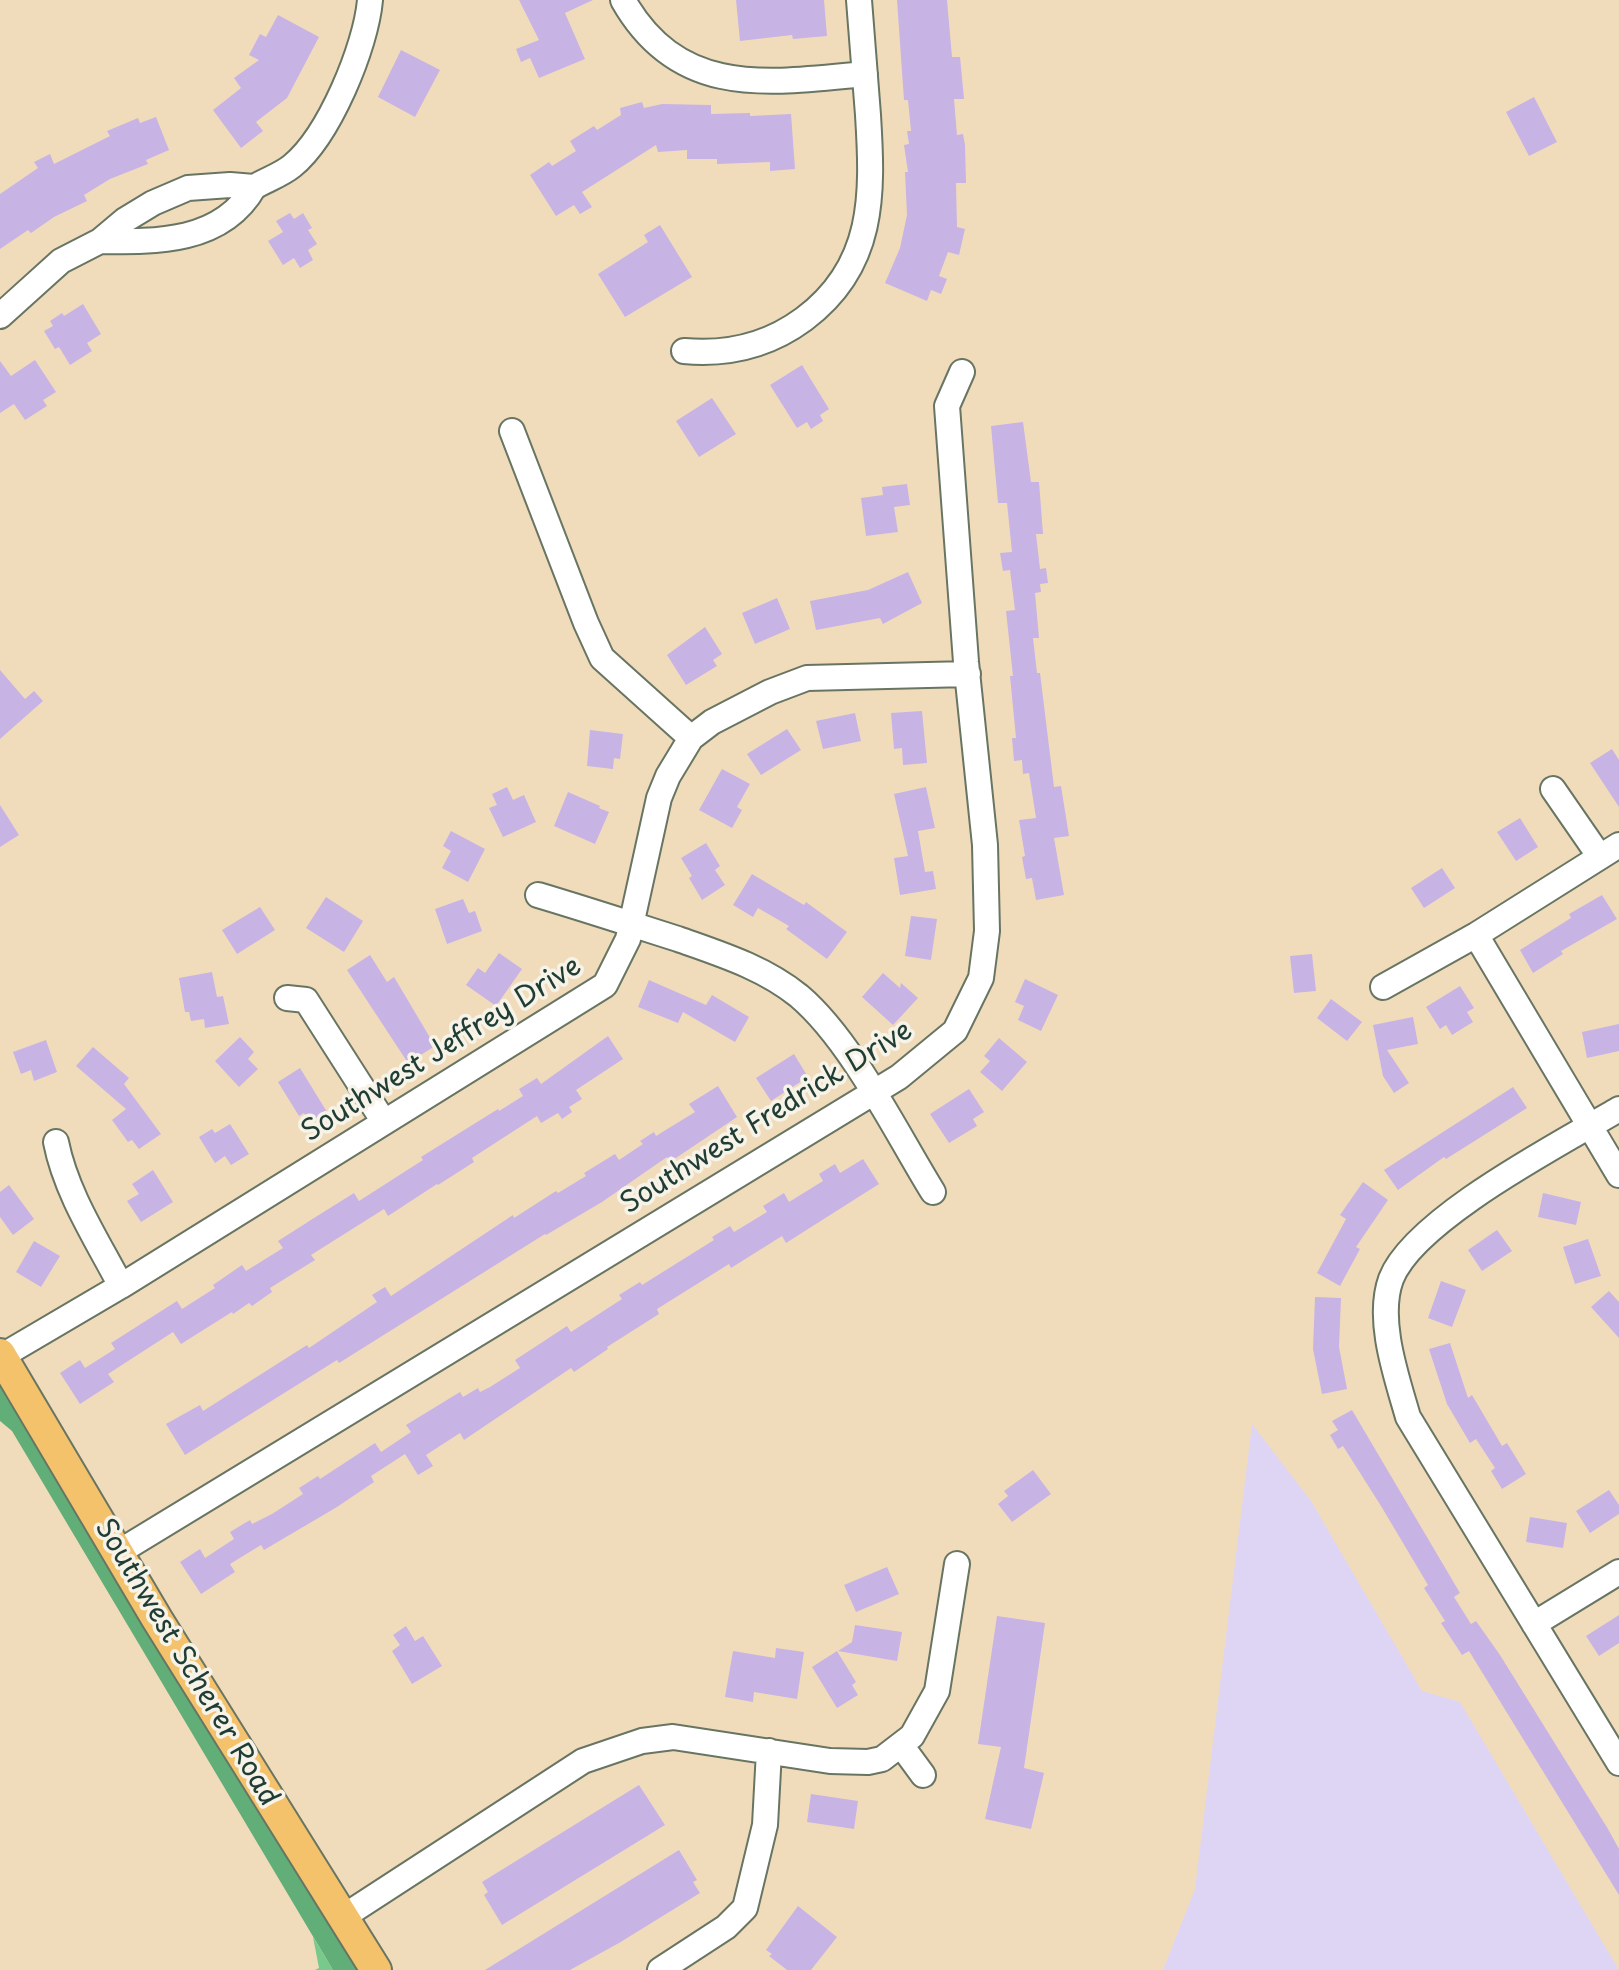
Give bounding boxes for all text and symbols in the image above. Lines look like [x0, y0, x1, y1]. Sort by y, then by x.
street label: Southwest Jeffrey Drive [296, 950, 588, 1150]
street label: Southwest Fredrick Drive [615, 1014, 919, 1222]
street label: Southwest Scherer Road [87, 1513, 285, 1813]

